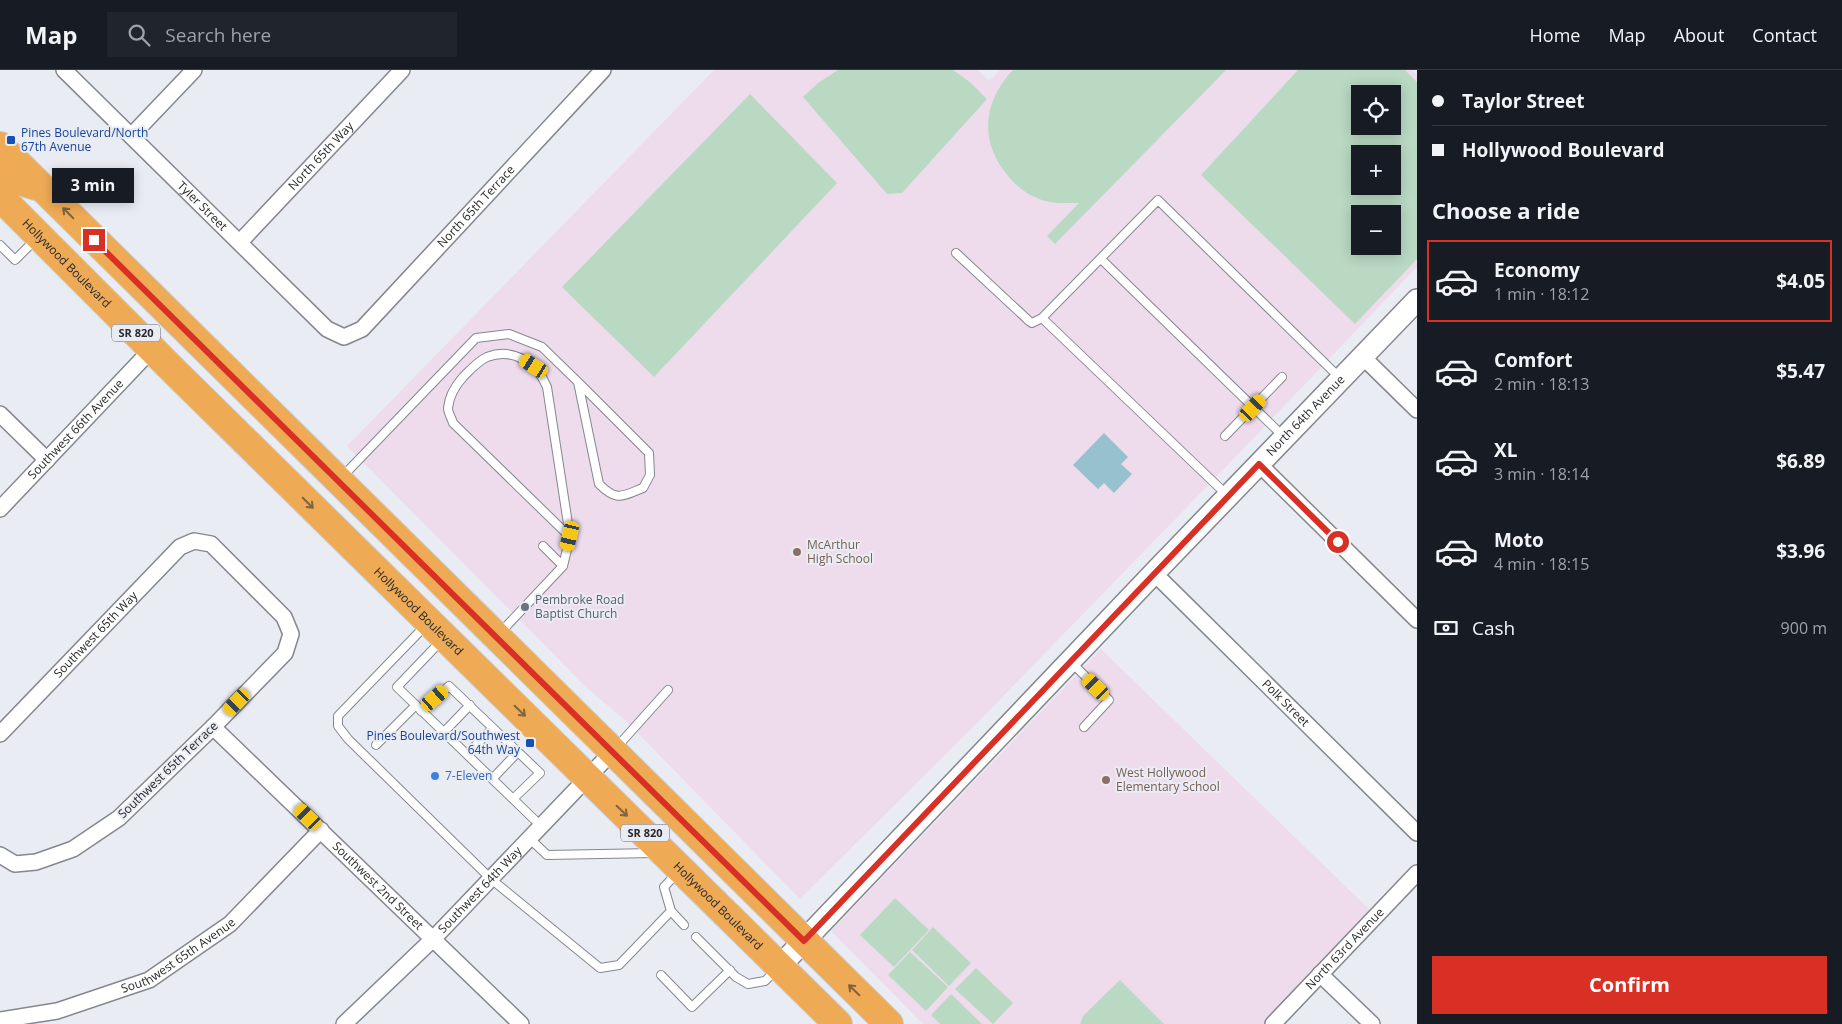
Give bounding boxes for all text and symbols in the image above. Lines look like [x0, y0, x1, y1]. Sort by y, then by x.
search box [107, 12, 457, 57]
text: Map [25, 18, 77, 51]
icon: search [125, 21, 153, 49]
text: Search here [165, 22, 271, 48]
text: Home [1530, 23, 1580, 47]
text: Map [1608, 23, 1646, 47]
text: About [1674, 23, 1724, 47]
text: Contact [1752, 23, 1817, 47]
map controls [1351, 85, 1401, 255]
button: locate [1351, 85, 1401, 135]
text: Taylor Street [1462, 88, 1584, 114]
street label: North 65th Way [284, 117, 358, 194]
place label: Pines Boulevard/North 67th Avenue [21, 124, 148, 155]
marker: Pines Boulevard/North 67th Avenue [5, 134, 17, 146]
text: Hollywood Boulevard [1462, 137, 1664, 163]
button: + [1351, 145, 1401, 195]
street label: North 65th Terrace [433, 161, 518, 251]
callout: 3 min [53, 168, 135, 202]
text: 3 min [71, 174, 115, 196]
street label: Tyler Street [174, 177, 231, 234]
text: Choose a ride [1432, 195, 1580, 225]
button: − [1351, 205, 1401, 255]
one-way arrow [62, 208, 74, 220]
street label: Hollywood Boulevard [19, 215, 115, 311]
route end [83, 229, 105, 251]
text: Economy [1494, 257, 1580, 283]
icon: car [1434, 259, 1479, 304]
text: $4.05 [1776, 268, 1825, 294]
text: 1 min · 18:12 [1494, 283, 1589, 305]
road number: SR 820 [112, 324, 160, 342]
text: Comfort [1494, 347, 1573, 373]
icon: car [1434, 349, 1479, 394]
car [517, 352, 550, 380]
text: $5.47 [1776, 358, 1825, 384]
street label: North 64th Avenue [1262, 371, 1348, 459]
text: 2 min · 18:13 [1494, 373, 1589, 395]
street label: Southwest 66th Avenue [24, 375, 127, 483]
car [1237, 392, 1268, 424]
text: XL [1494, 437, 1517, 463]
icon: car [1434, 439, 1479, 484]
text: $6.89 [1776, 448, 1825, 474]
text: 3 min · 18:14 [1494, 463, 1589, 485]
one-way arrow [302, 497, 315, 509]
car [559, 520, 580, 552]
text: Moto [1494, 527, 1544, 553]
icon: car [1434, 529, 1479, 574]
route start [1327, 531, 1349, 553]
place label: McArthur High School [807, 536, 873, 567]
text: $3.96 [1776, 538, 1825, 564]
marker: McArthur High School [791, 546, 803, 558]
text: 4 min · 18:15 [1494, 553, 1589, 575]
street label: Hollywood Boulevard [370, 563, 467, 659]
street label: Southwest 65th Way [50, 586, 142, 681]
place label: Pembroke Road Baptist Church [535, 591, 624, 622]
marker: Pembroke Road Baptist Church [519, 601, 531, 613]
icon: cash [1432, 614, 1460, 642]
text: Cash [1472, 615, 1515, 641]
text: 900 m [1781, 617, 1827, 639]
car [1080, 671, 1111, 703]
street label: Polk Street [1258, 675, 1313, 730]
car [418, 682, 451, 714]
car [221, 686, 252, 718]
one-way arrow [514, 705, 526, 717]
street label: Southwest 65th Terrace [114, 717, 221, 822]
place label: Pines Boulevard/Southwest 64th Way [367, 727, 521, 758]
marker: Pines Boulevard/Southwest 64th Way [524, 737, 536, 749]
place label: West Hollywood Elementary School [1116, 764, 1220, 795]
place label: 7-Eleven [445, 767, 492, 784]
marker: 7-Eleven [429, 770, 441, 782]
marker: West Hollywood Elementary School [1100, 774, 1112, 786]
car [291, 801, 324, 833]
one-way arrow [616, 805, 628, 817]
road number: SR 820 [621, 824, 669, 841]
street label: Southwest 2nd Street [329, 838, 427, 933]
street label: Southwest 64th Way [434, 842, 526, 937]
street label: Hollywood Boulevard [670, 858, 767, 954]
street label: North 63rd Avenue [1301, 904, 1388, 993]
street label: Southwest 65th Avenue [119, 914, 239, 997]
button: Confirm [1432, 956, 1827, 1014]
one-way arrow [848, 984, 861, 996]

